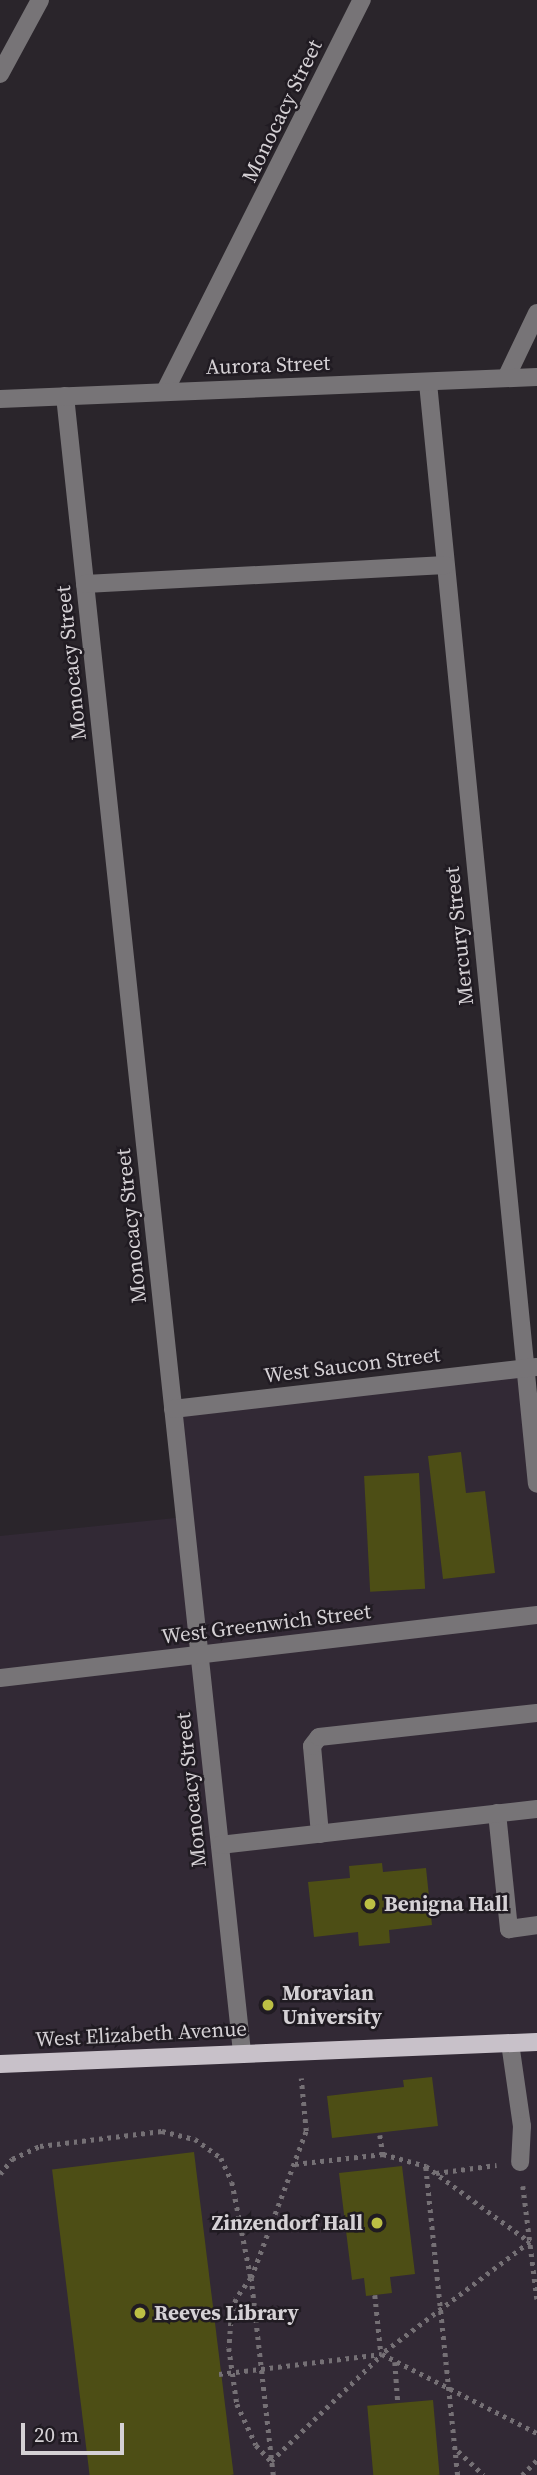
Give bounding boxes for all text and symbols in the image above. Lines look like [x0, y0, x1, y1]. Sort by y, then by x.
street label: Monocacy Street [237, 36, 327, 186]
street label: Aurora Street [205, 350, 331, 380]
street label: Monocacy Street [50, 584, 92, 742]
street label: Mercury Street [439, 865, 479, 1007]
street label: Monocacy Street [110, 1147, 152, 1305]
street label: West Saucon Street [262, 1342, 442, 1388]
street label: West Greenwich Street [160, 1599, 372, 1649]
street label: Monocacy Street [170, 1711, 212, 1869]
place label: Benigna Hall [384, 1891, 509, 1917]
marker: Benigna Hall [362, 1896, 378, 1912]
place label: Moravian University [282, 1980, 382, 2030]
marker: Moravian University [260, 1997, 276, 2013]
street label: West Elizabeth Avenue [35, 2016, 247, 2052]
place label: Zinzendorf Hall [211, 2210, 363, 2236]
marker: Zinzendorf Hall [369, 2215, 385, 2231]
place label: Reeves Library [154, 2300, 299, 2326]
marker: Reeves Library [132, 2305, 148, 2321]
scale bar [24, 2408, 128, 2452]
text: 20 m [34, 2420, 79, 2449]

